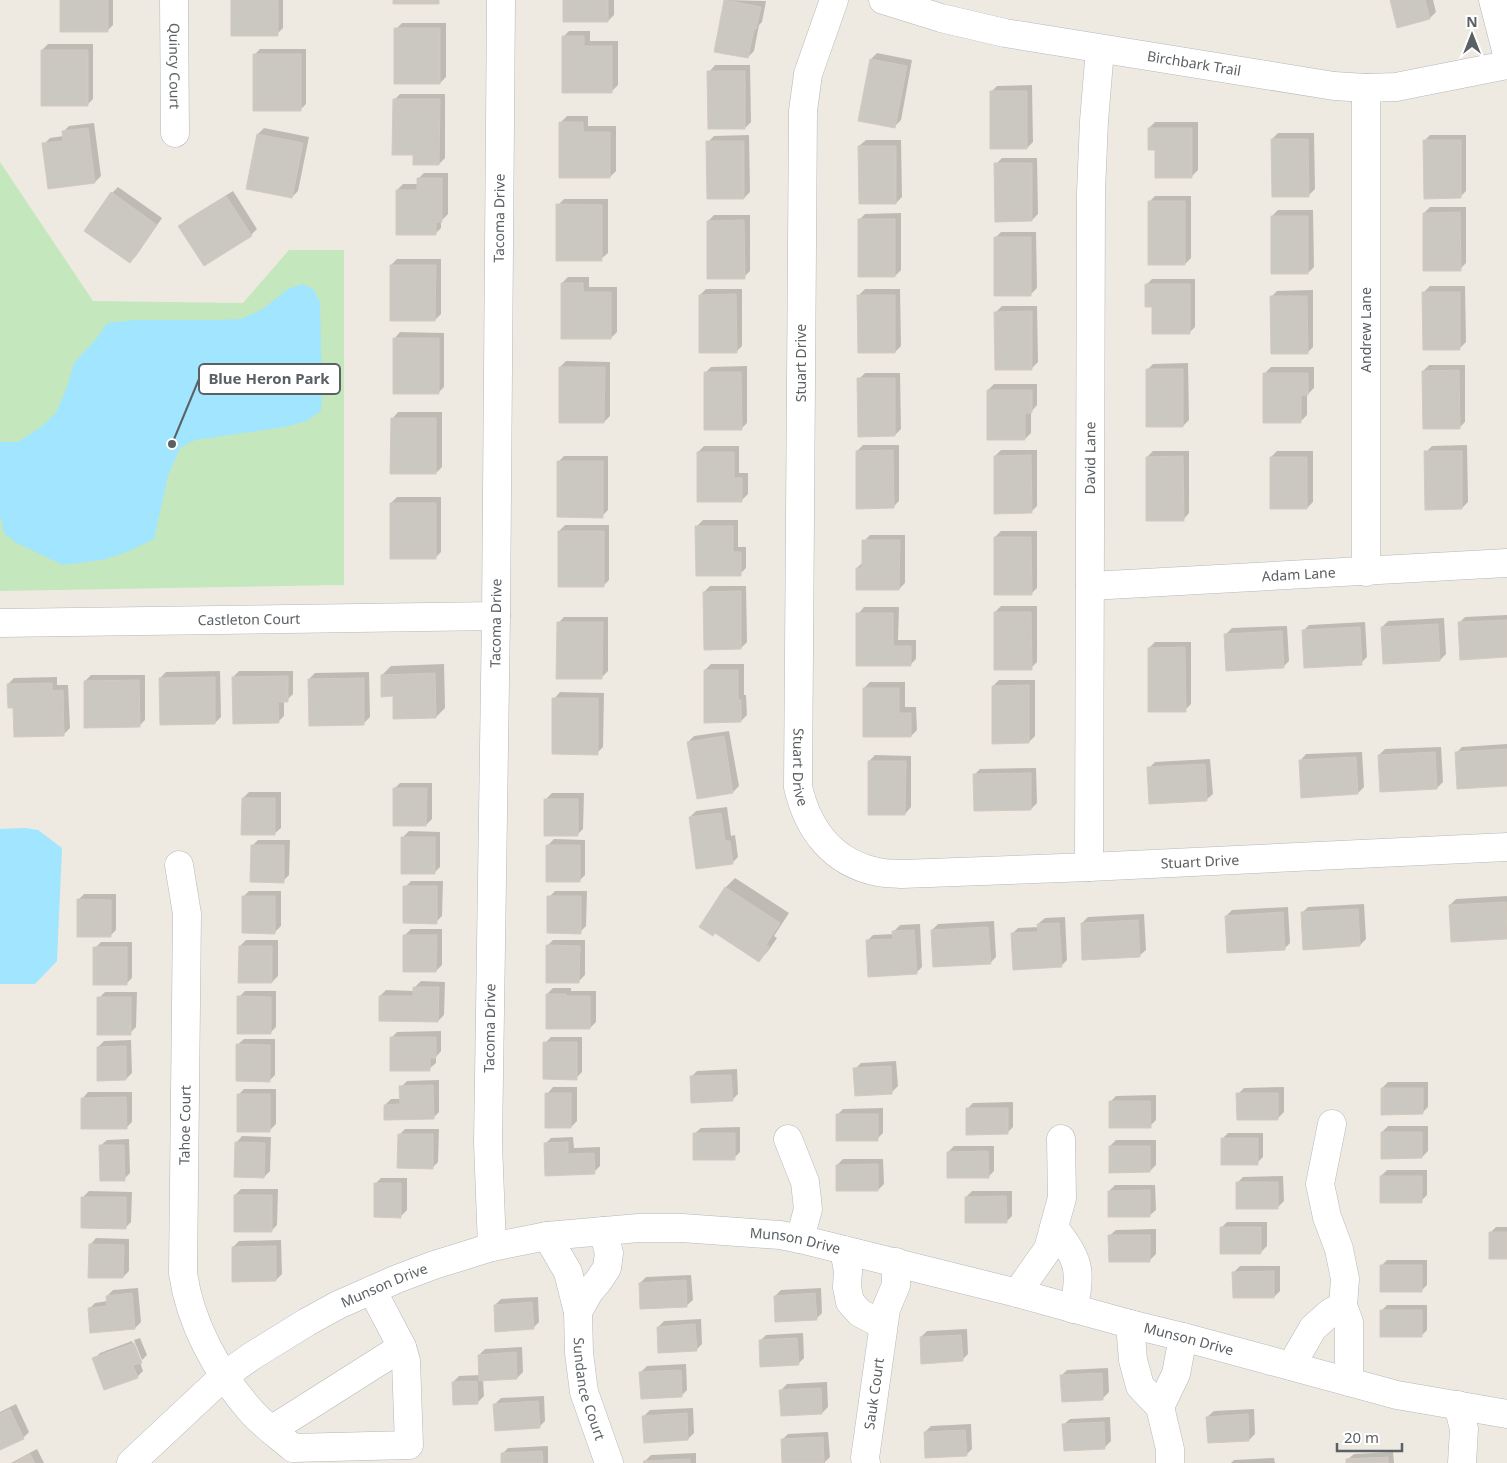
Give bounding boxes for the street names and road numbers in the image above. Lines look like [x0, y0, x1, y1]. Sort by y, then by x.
street label: Quincy Court [165, 23, 185, 109]
street label: Birchbark Trail [1146, 46, 1242, 80]
street label: Tacoma Drive [489, 173, 509, 263]
street label: Andrew Lane [1356, 287, 1375, 373]
street label: Stuart Drive [791, 324, 810, 402]
street label: David Lane [1080, 421, 1099, 494]
street label: Adam Lane [1261, 562, 1336, 586]
street label: Tacoma Drive [485, 578, 505, 668]
street label: Castleton Court [197, 609, 300, 629]
street label: Stuart Drive [789, 728, 813, 809]
street label: Stuart Drive [1160, 850, 1240, 873]
street label: Tacoma Drive [479, 983, 499, 1073]
street label: Tahoe Court [174, 1085, 195, 1165]
street label: Munson Drive [749, 1223, 843, 1258]
street label: Munson Drive [338, 1258, 430, 1312]
street label: Munson Drive [1142, 1318, 1236, 1359]
street label: Sundance Court [570, 1337, 610, 1443]
street label: Sauk Court [859, 1357, 888, 1431]

